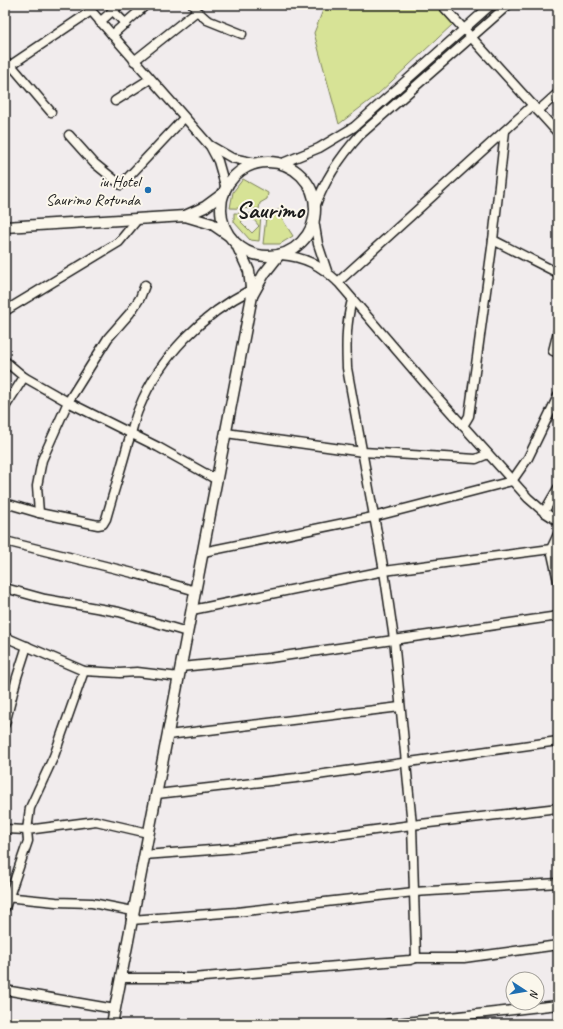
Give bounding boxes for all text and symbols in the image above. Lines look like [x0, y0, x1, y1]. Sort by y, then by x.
place label: iu Hotel Saurimo Rotunda [46, 172, 143, 210]
marker: iu Hotel Saurimo Rotunda [143, 185, 153, 195]
district label: Saurimo [236, 195, 306, 225]
north arrow [505, 971, 545, 1011]
text: N [527, 988, 542, 1000]

